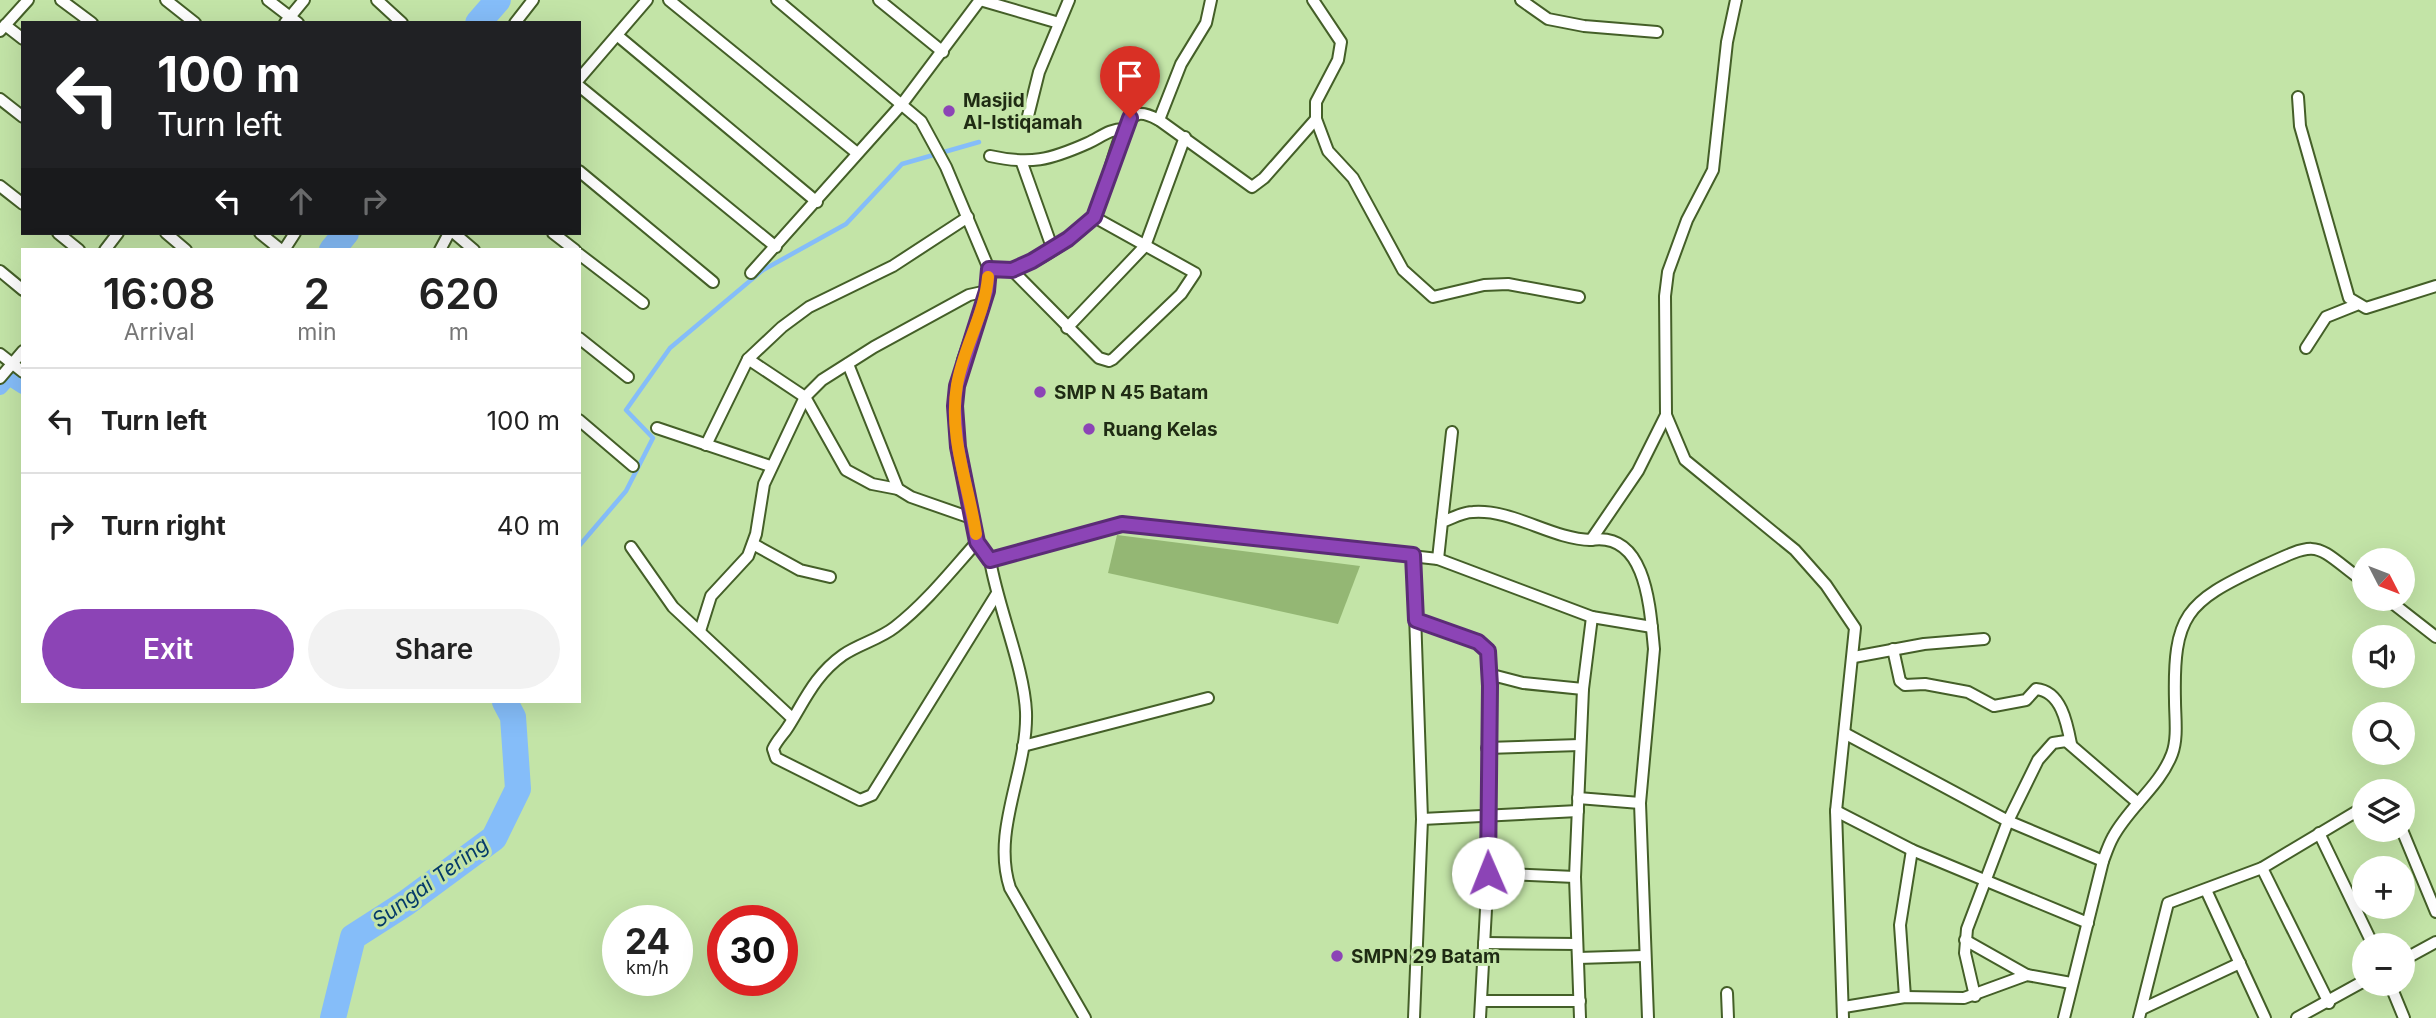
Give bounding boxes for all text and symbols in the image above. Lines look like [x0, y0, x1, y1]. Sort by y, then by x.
text: 100 m [157, 45, 301, 104]
pin [1100, 46, 1160, 118]
icon: left [42, 49, 133, 140]
icon: arrive [1111, 57, 1149, 95]
place label: Masjid Al-Istiqamah [963, 89, 1083, 134]
marker: Masjid Al-Istiqamah [941, 103, 957, 119]
text: Turn left [157, 105, 282, 144]
icon: left [209, 182, 247, 220]
icon: ahead [282, 182, 320, 220]
icon: right [355, 182, 393, 220]
text: 16:08 [103, 268, 215, 319]
text: 2 [304, 268, 330, 319]
text: 620 [418, 268, 499, 319]
text: Arrival [124, 318, 195, 346]
text: min [297, 318, 337, 346]
text: m [449, 318, 469, 346]
place label: SMP N 45 Batam [1054, 381, 1208, 404]
marker: SMP N 45 Batam [1032, 384, 1048, 400]
icon: left [42, 402, 80, 440]
text: Turn left [101, 405, 207, 436]
text: 100 m [487, 405, 560, 436]
place label: Ruang Kelas [1103, 418, 1218, 441]
marker: Ruang Kelas [1081, 421, 1097, 437]
icon: right [42, 507, 80, 545]
text: Turn right [101, 510, 226, 541]
text: 40 m [497, 510, 560, 541]
north arrow [2352, 548, 2415, 611]
map controls [2352, 548, 2415, 996]
button: Exit [42, 609, 294, 689]
button: Share [308, 609, 560, 689]
button: sound [2352, 625, 2415, 688]
button: search [2352, 702, 2415, 765]
button: layers [2352, 779, 2415, 842]
water label: Sungai Tering [367, 831, 493, 933]
position arrow [1451, 836, 1525, 910]
button: + [2352, 856, 2415, 919]
speed limit sign: 30 [707, 905, 798, 996]
text: 24 [625, 920, 670, 962]
button: − [2352, 933, 2415, 996]
place label: SMPN 29 Batam [1351, 945, 1500, 968]
marker: SMPN 29 Batam [1329, 948, 1345, 964]
text: km/h [626, 957, 669, 978]

